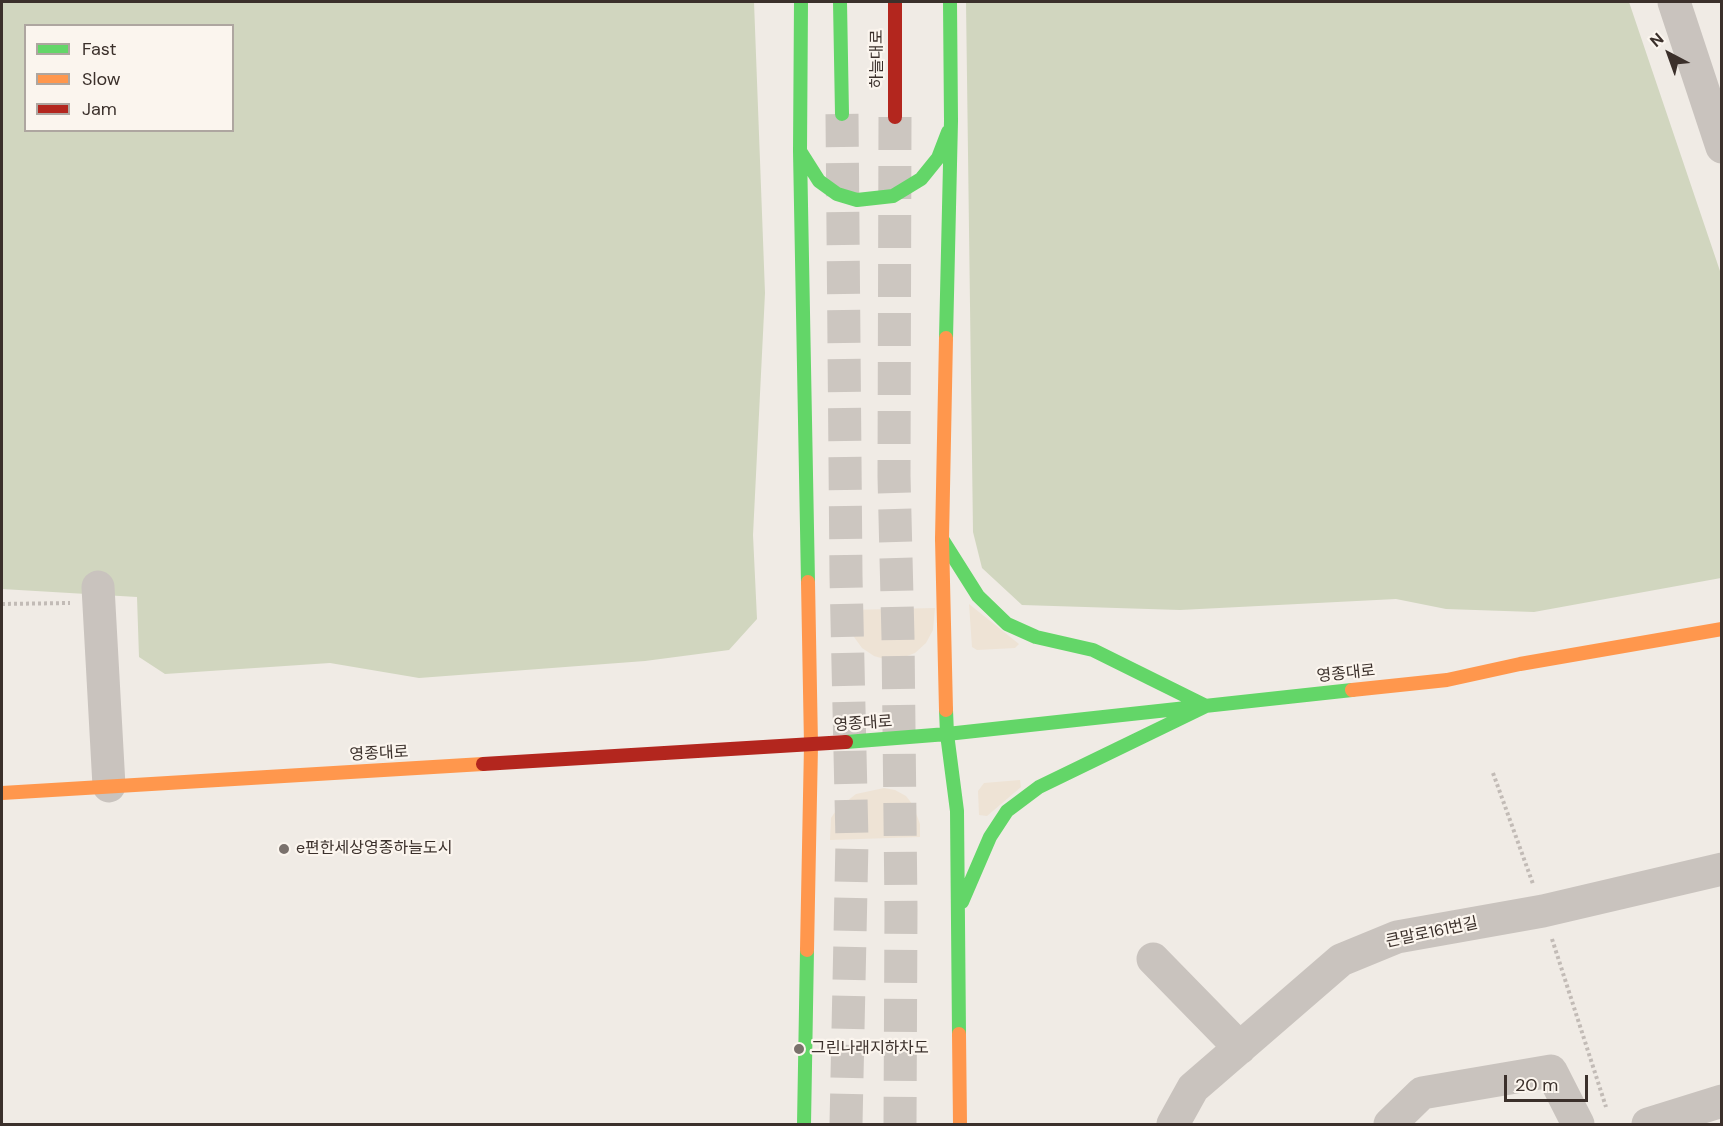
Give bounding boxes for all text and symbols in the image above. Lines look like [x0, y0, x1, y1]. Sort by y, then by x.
legend [24, 24, 234, 132]
north arrow [1639, 24, 1699, 84]
text: N [1646, 28, 1668, 52]
street label: 하늘대로 [868, 30, 888, 88]
text: Fast [82, 37, 117, 61]
text: Slow [82, 67, 121, 91]
text: Jam [82, 97, 117, 121]
street label: 영종대로 [1316, 661, 1376, 687]
street label: 영종대로 [833, 712, 893, 736]
street label: 영종대로 [349, 743, 409, 765]
place label: e편한세상영종하늘도시 [296, 839, 452, 859]
marker: e편한세상영종하늘도시 [277, 842, 291, 856]
street label: 큰말로161번길 [1384, 914, 1480, 952]
place label: 그린나래지하차도 [811, 1039, 929, 1059]
marker: 그린나래지하차도 [792, 1042, 806, 1056]
scale bar [1507, 1063, 1591, 1101]
text: 20 m [1515, 1073, 1558, 1097]

